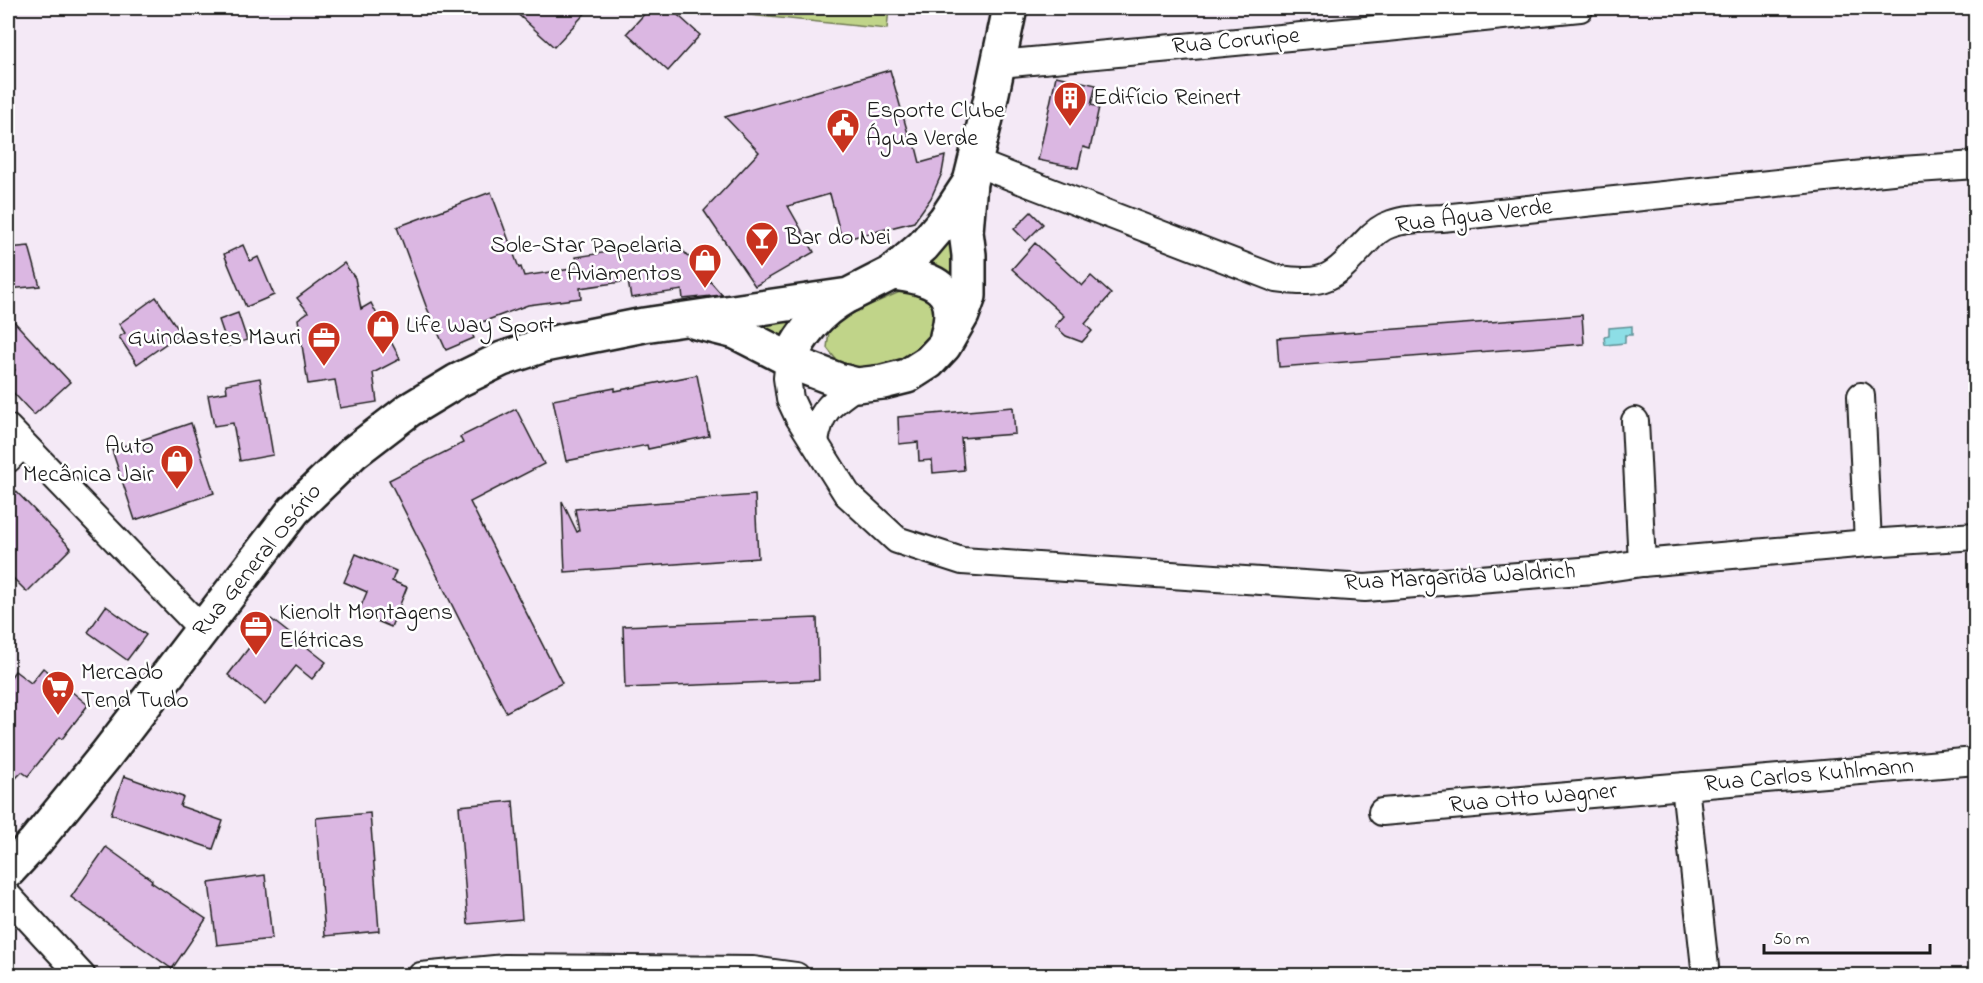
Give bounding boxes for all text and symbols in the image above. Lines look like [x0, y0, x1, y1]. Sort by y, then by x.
street label: Rua Coruripe [1171, 19, 1302, 65]
building icon: Edifício Reinert [1052, 80, 1088, 127]
place label: Edifício Reinert [1093, 81, 1241, 116]
place label: Esporte Clube Água Verde [866, 94, 1005, 157]
public building icon: Esporte Clube Água Verde [825, 107, 861, 154]
street label: Rua Água Verde [1394, 190, 1555, 244]
bar icon: Bar do Nei [744, 220, 780, 267]
place label: Bar do Nei [784, 221, 891, 256]
place label: Sole-Star Papelaria e Aviamentos [490, 229, 682, 292]
shop icon: Sole-Star Papelaria e Aviamentos [687, 242, 723, 289]
shop icon: Life Way Sport [365, 308, 401, 355]
place label: Life Way Sport [406, 309, 554, 345]
office icon: Guindastes Mauri [306, 320, 342, 367]
place label: Guindastes Mauri [128, 321, 301, 356]
place label: Auto Mecânica Jair [23, 430, 155, 493]
shop icon: Auto Mecânica Jair [159, 443, 195, 490]
street label: Rua General Osório [185, 476, 331, 646]
street label: Rua Margarida Waldrich [1343, 554, 1577, 602]
place label: Kienolt Montagens Elétricas [279, 596, 453, 659]
office icon: Kienolt Montagens Elétricas [238, 609, 274, 656]
place label: Mercado Tend Tudo [81, 656, 189, 719]
supermarket icon: Mercado Tend Tudo [40, 669, 76, 716]
street label: Rua Carlos Kuhlmann [1703, 749, 1915, 803]
street label: Rua Otto Wagner [1447, 774, 1619, 824]
scale bar [1764, 917, 1930, 955]
text: 50 m [1773, 927, 1810, 953]

